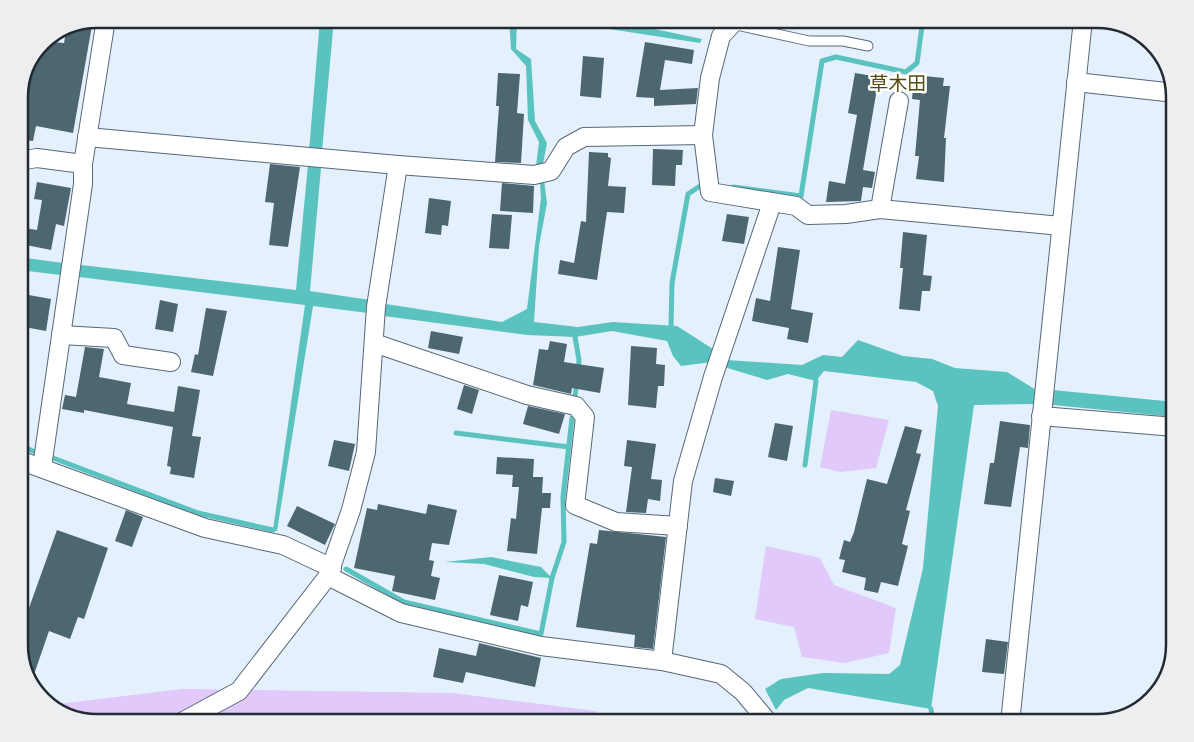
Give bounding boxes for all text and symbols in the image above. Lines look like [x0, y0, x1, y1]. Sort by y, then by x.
district label: 草木田 [869, 71, 927, 96]

